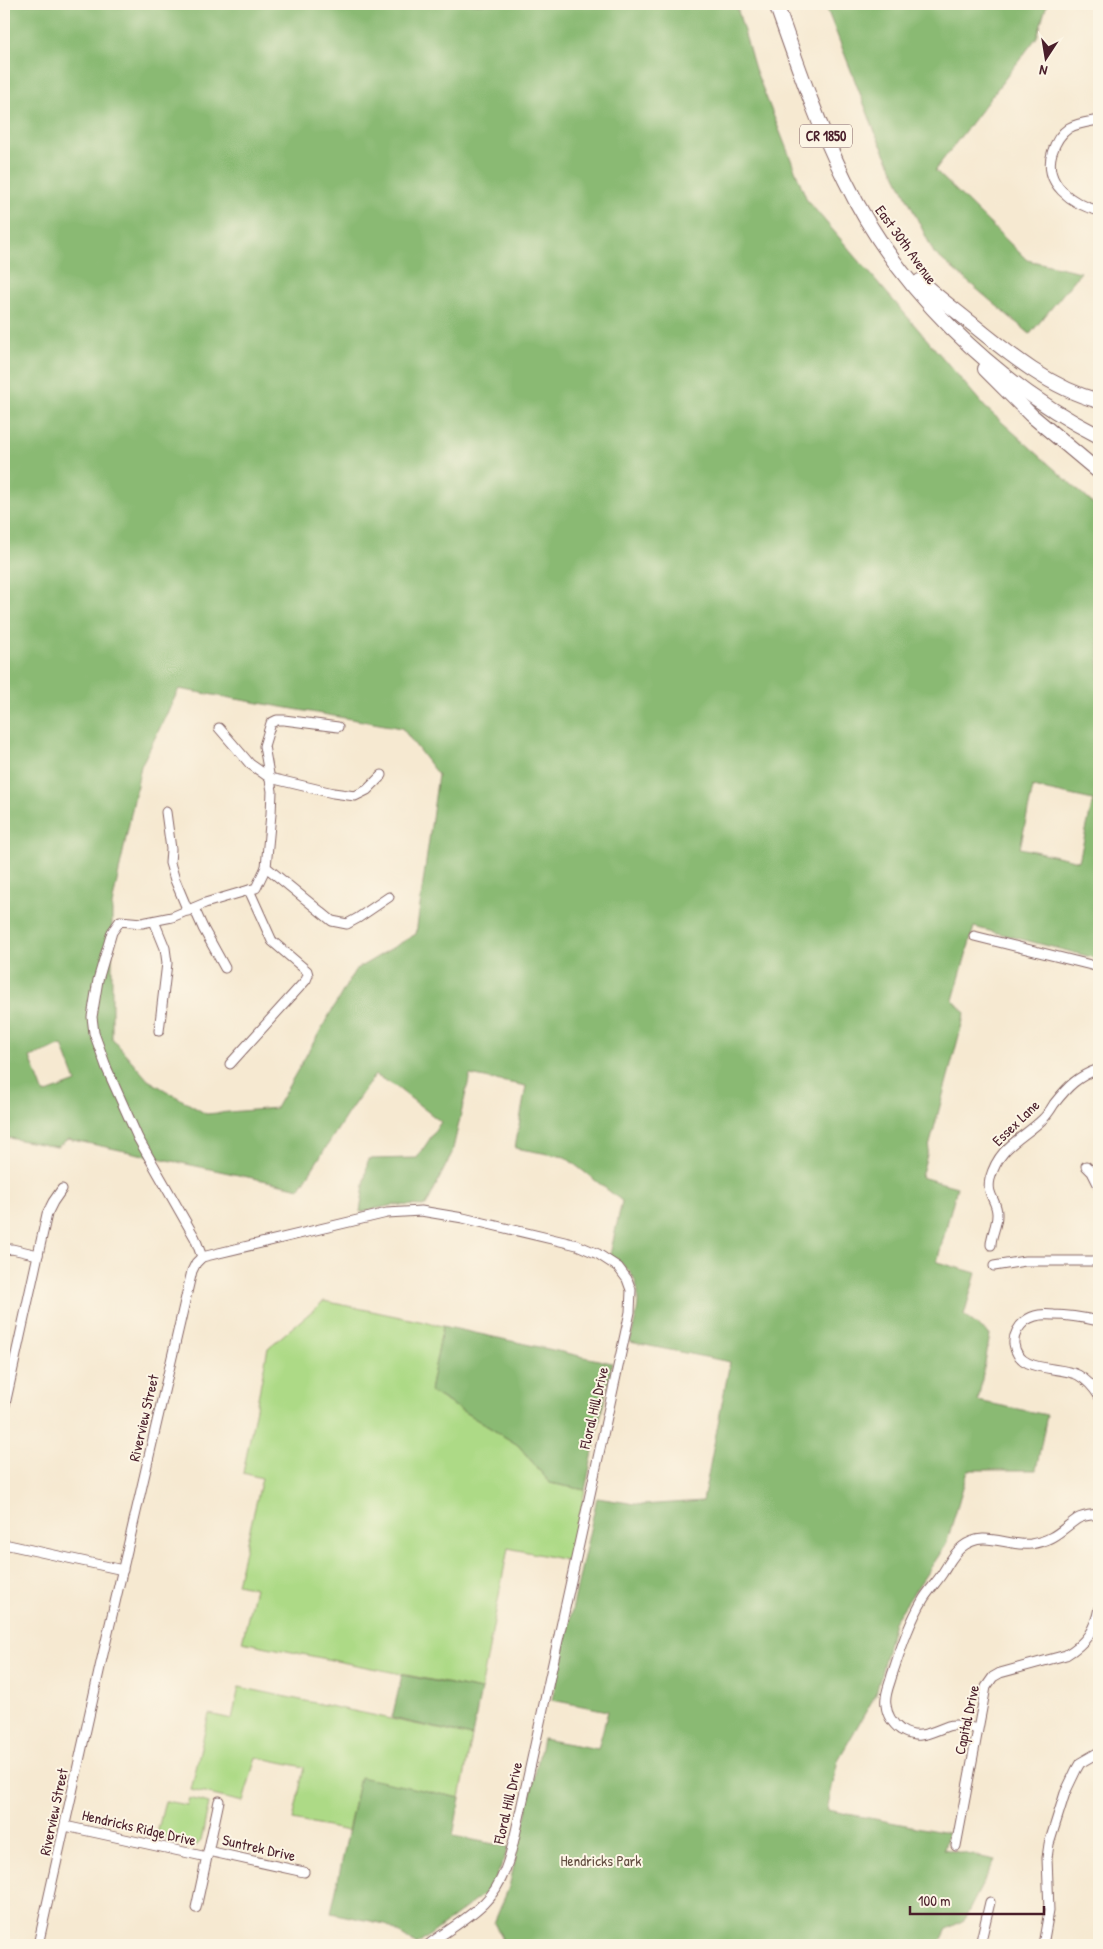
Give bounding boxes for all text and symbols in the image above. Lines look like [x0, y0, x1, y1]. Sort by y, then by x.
north arrow [1020, 32, 1070, 82]
text: N [1037, 61, 1049, 81]
road number: CR 1850 [800, 124, 852, 148]
street label: East 30th Avenue [870, 201, 942, 289]
street label: Essex Lane [987, 1095, 1044, 1151]
street label: Floral Hill Drive [574, 1365, 613, 1452]
street label: Riverview Street [123, 1372, 164, 1463]
street label: Capital Drive [949, 1683, 984, 1757]
street label: Floral Hill Drive [488, 1760, 527, 1847]
street label: Riverview Street [34, 1766, 73, 1857]
street label: Hendricks Ridge Drive [80, 1804, 198, 1851]
street label: Suntrek Drive [220, 1829, 298, 1866]
park label: Hendricks Park [560, 1850, 642, 1871]
scale bar [910, 1884, 1044, 1916]
text: 100 m [918, 1890, 951, 1911]

